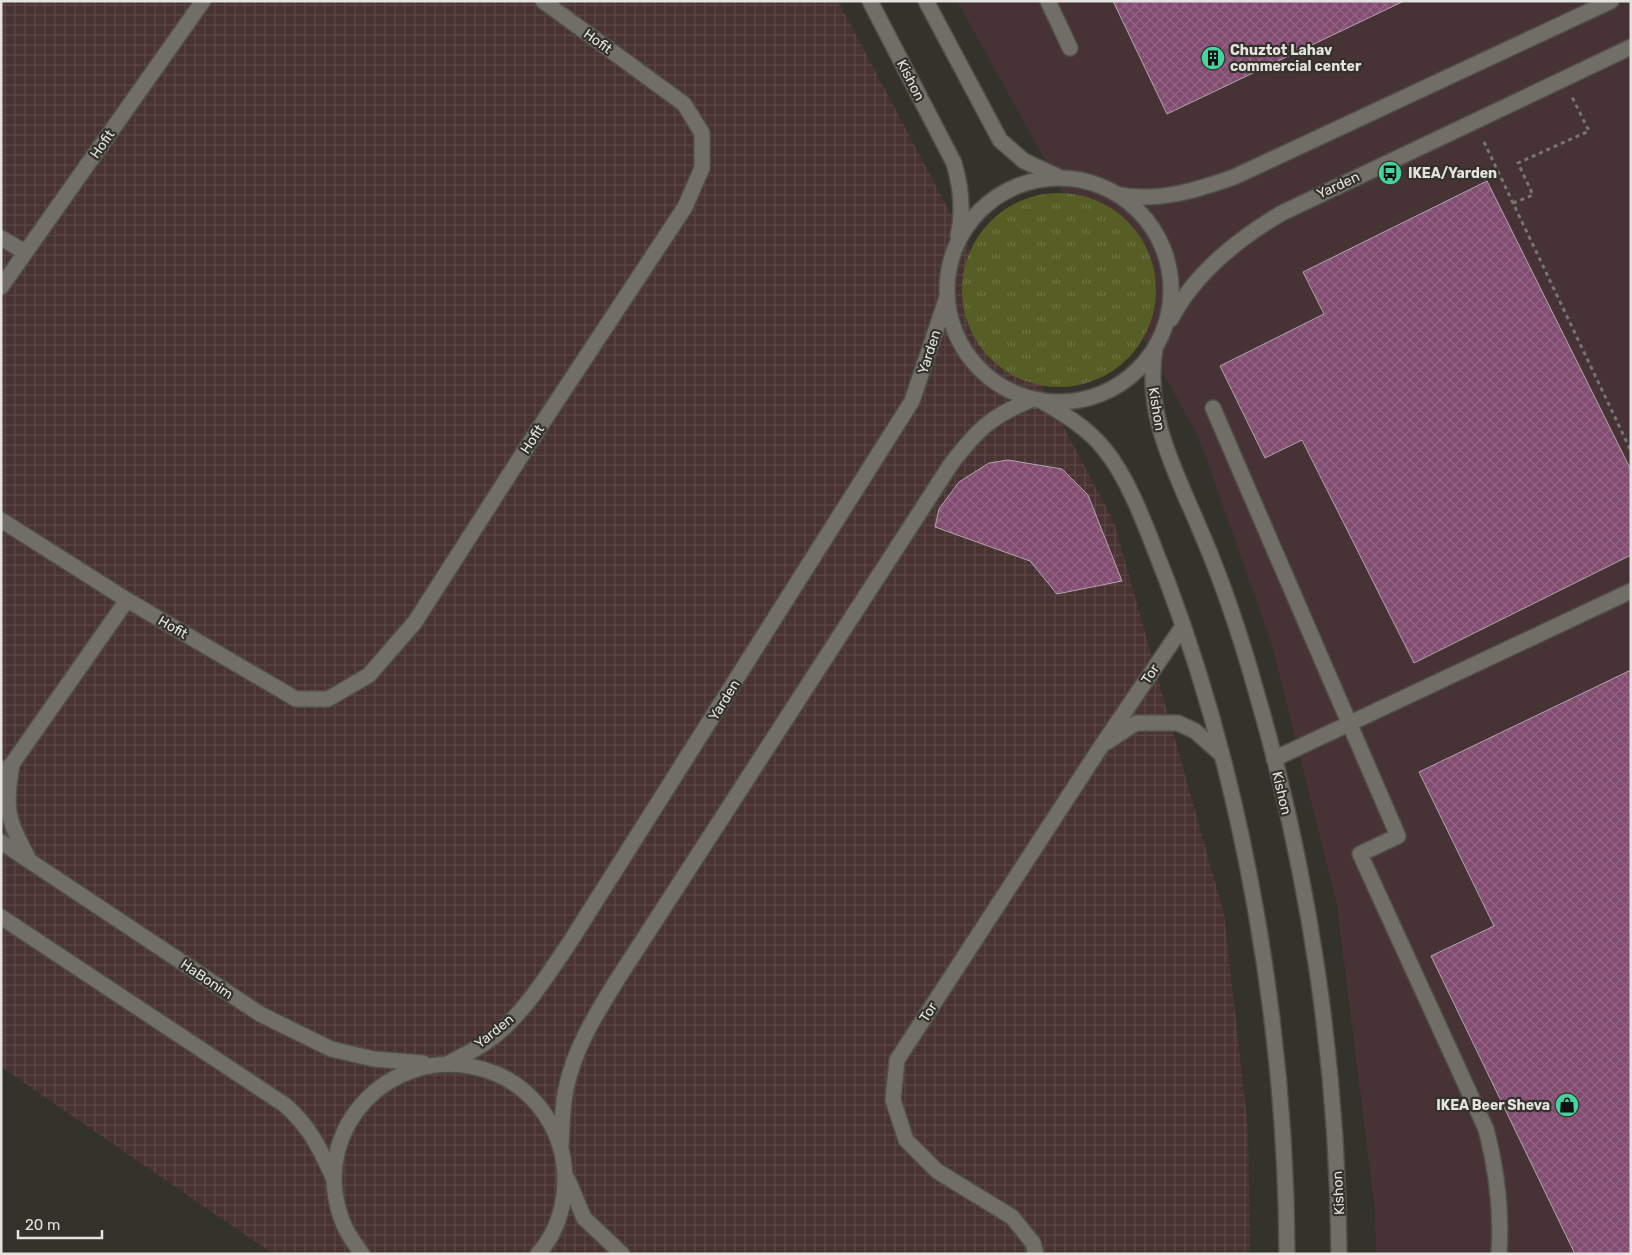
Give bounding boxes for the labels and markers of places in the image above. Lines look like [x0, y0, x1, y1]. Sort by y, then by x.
place label: Chuztot Lahav commercial center [1230, 42, 1362, 75]
building icon: Chuztot Lahav commercial center [1200, 45, 1226, 71]
bus stop icon: IKEA/Yarden [1377, 160, 1403, 186]
place label: IKEA/Yarden [1408, 165, 1497, 182]
shop icon: IKEA Beer Sheva [1554, 1092, 1580, 1118]
place label: IKEA Beer Sheva [1436, 1097, 1550, 1114]

